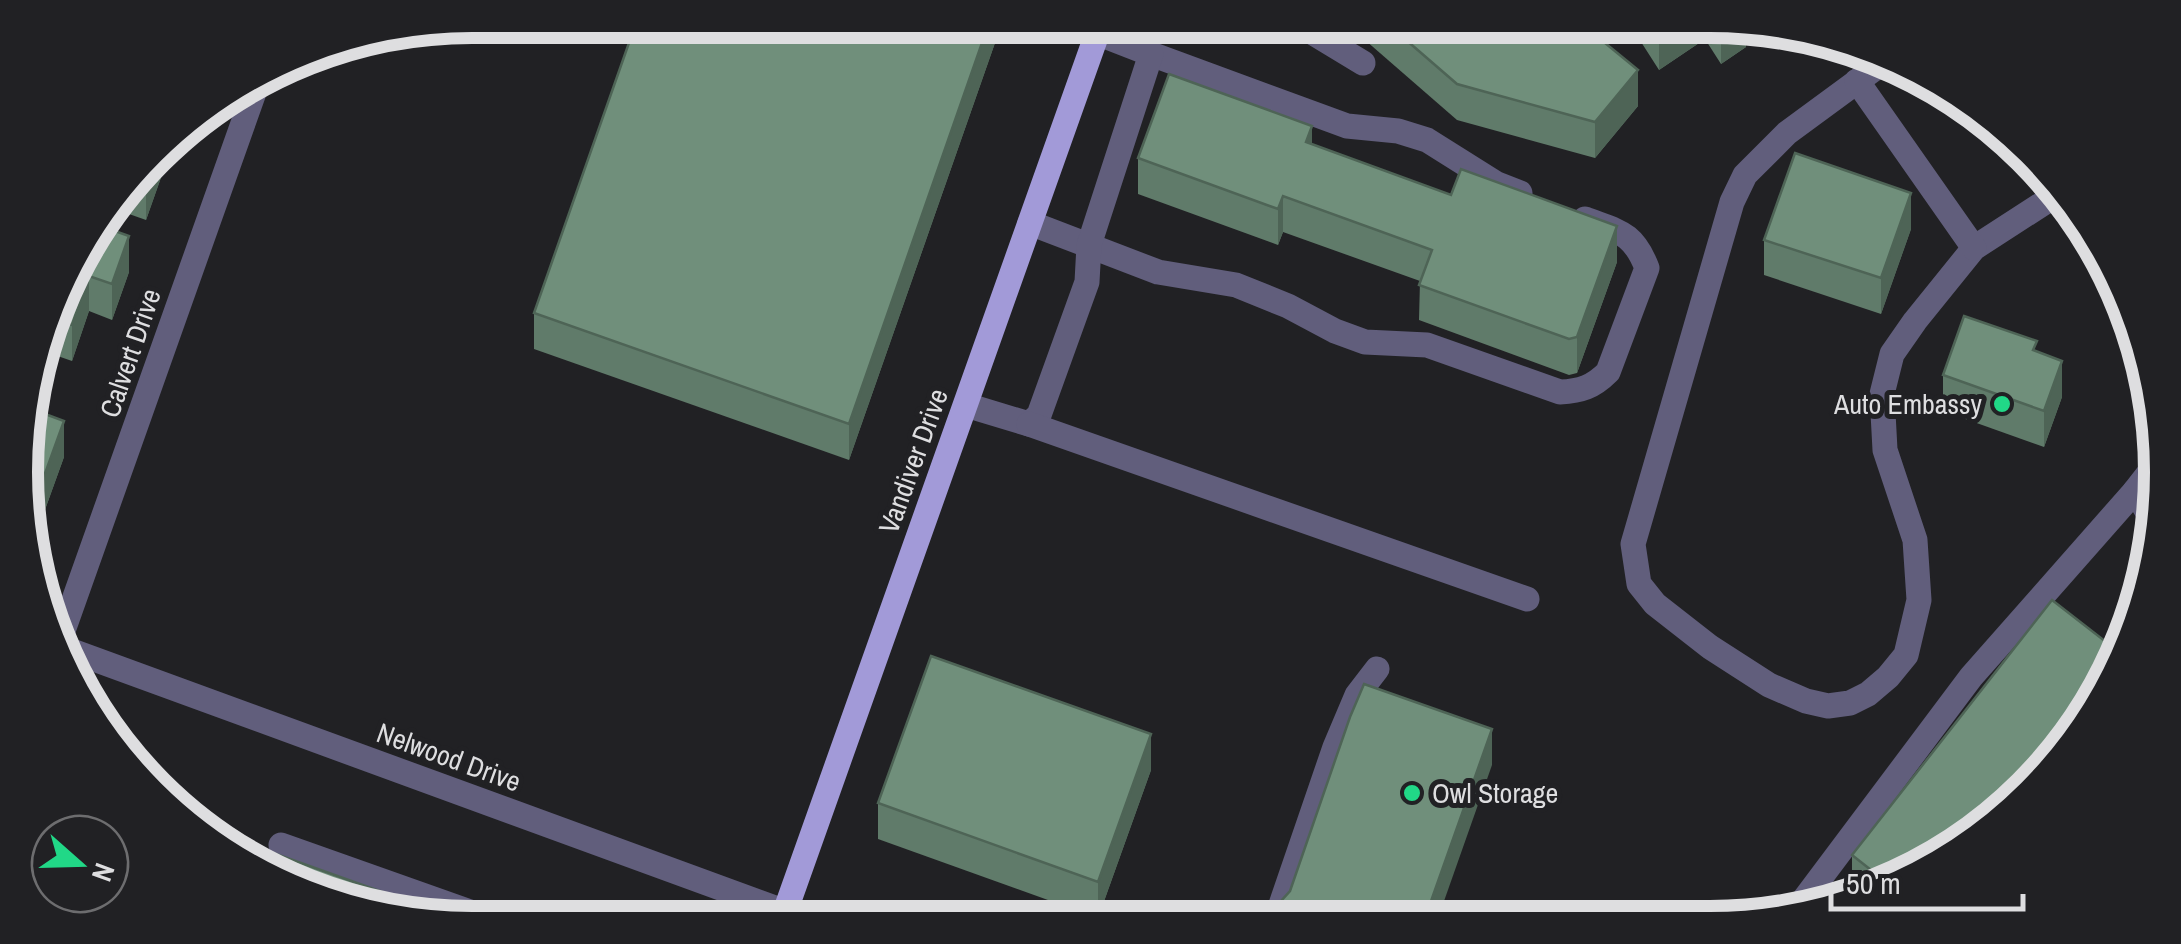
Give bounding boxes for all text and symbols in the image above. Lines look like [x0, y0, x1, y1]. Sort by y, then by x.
street label: Calvert Drive [90, 283, 170, 423]
street label: Vandiver Drive [869, 383, 957, 539]
place label: Auto Embassy [1833, 385, 1983, 423]
marker: Auto Embassy [1991, 393, 2013, 415]
street label: Nelwood Drive [372, 713, 526, 801]
place label: Owl Storage [1432, 774, 1558, 812]
marker: Owl Storage [1401, 782, 1423, 804]
north arrow [30, 814, 130, 914]
scale bar [1831, 849, 2024, 911]
text: N [83, 858, 124, 887]
text: 50 m [1846, 863, 1901, 903]

